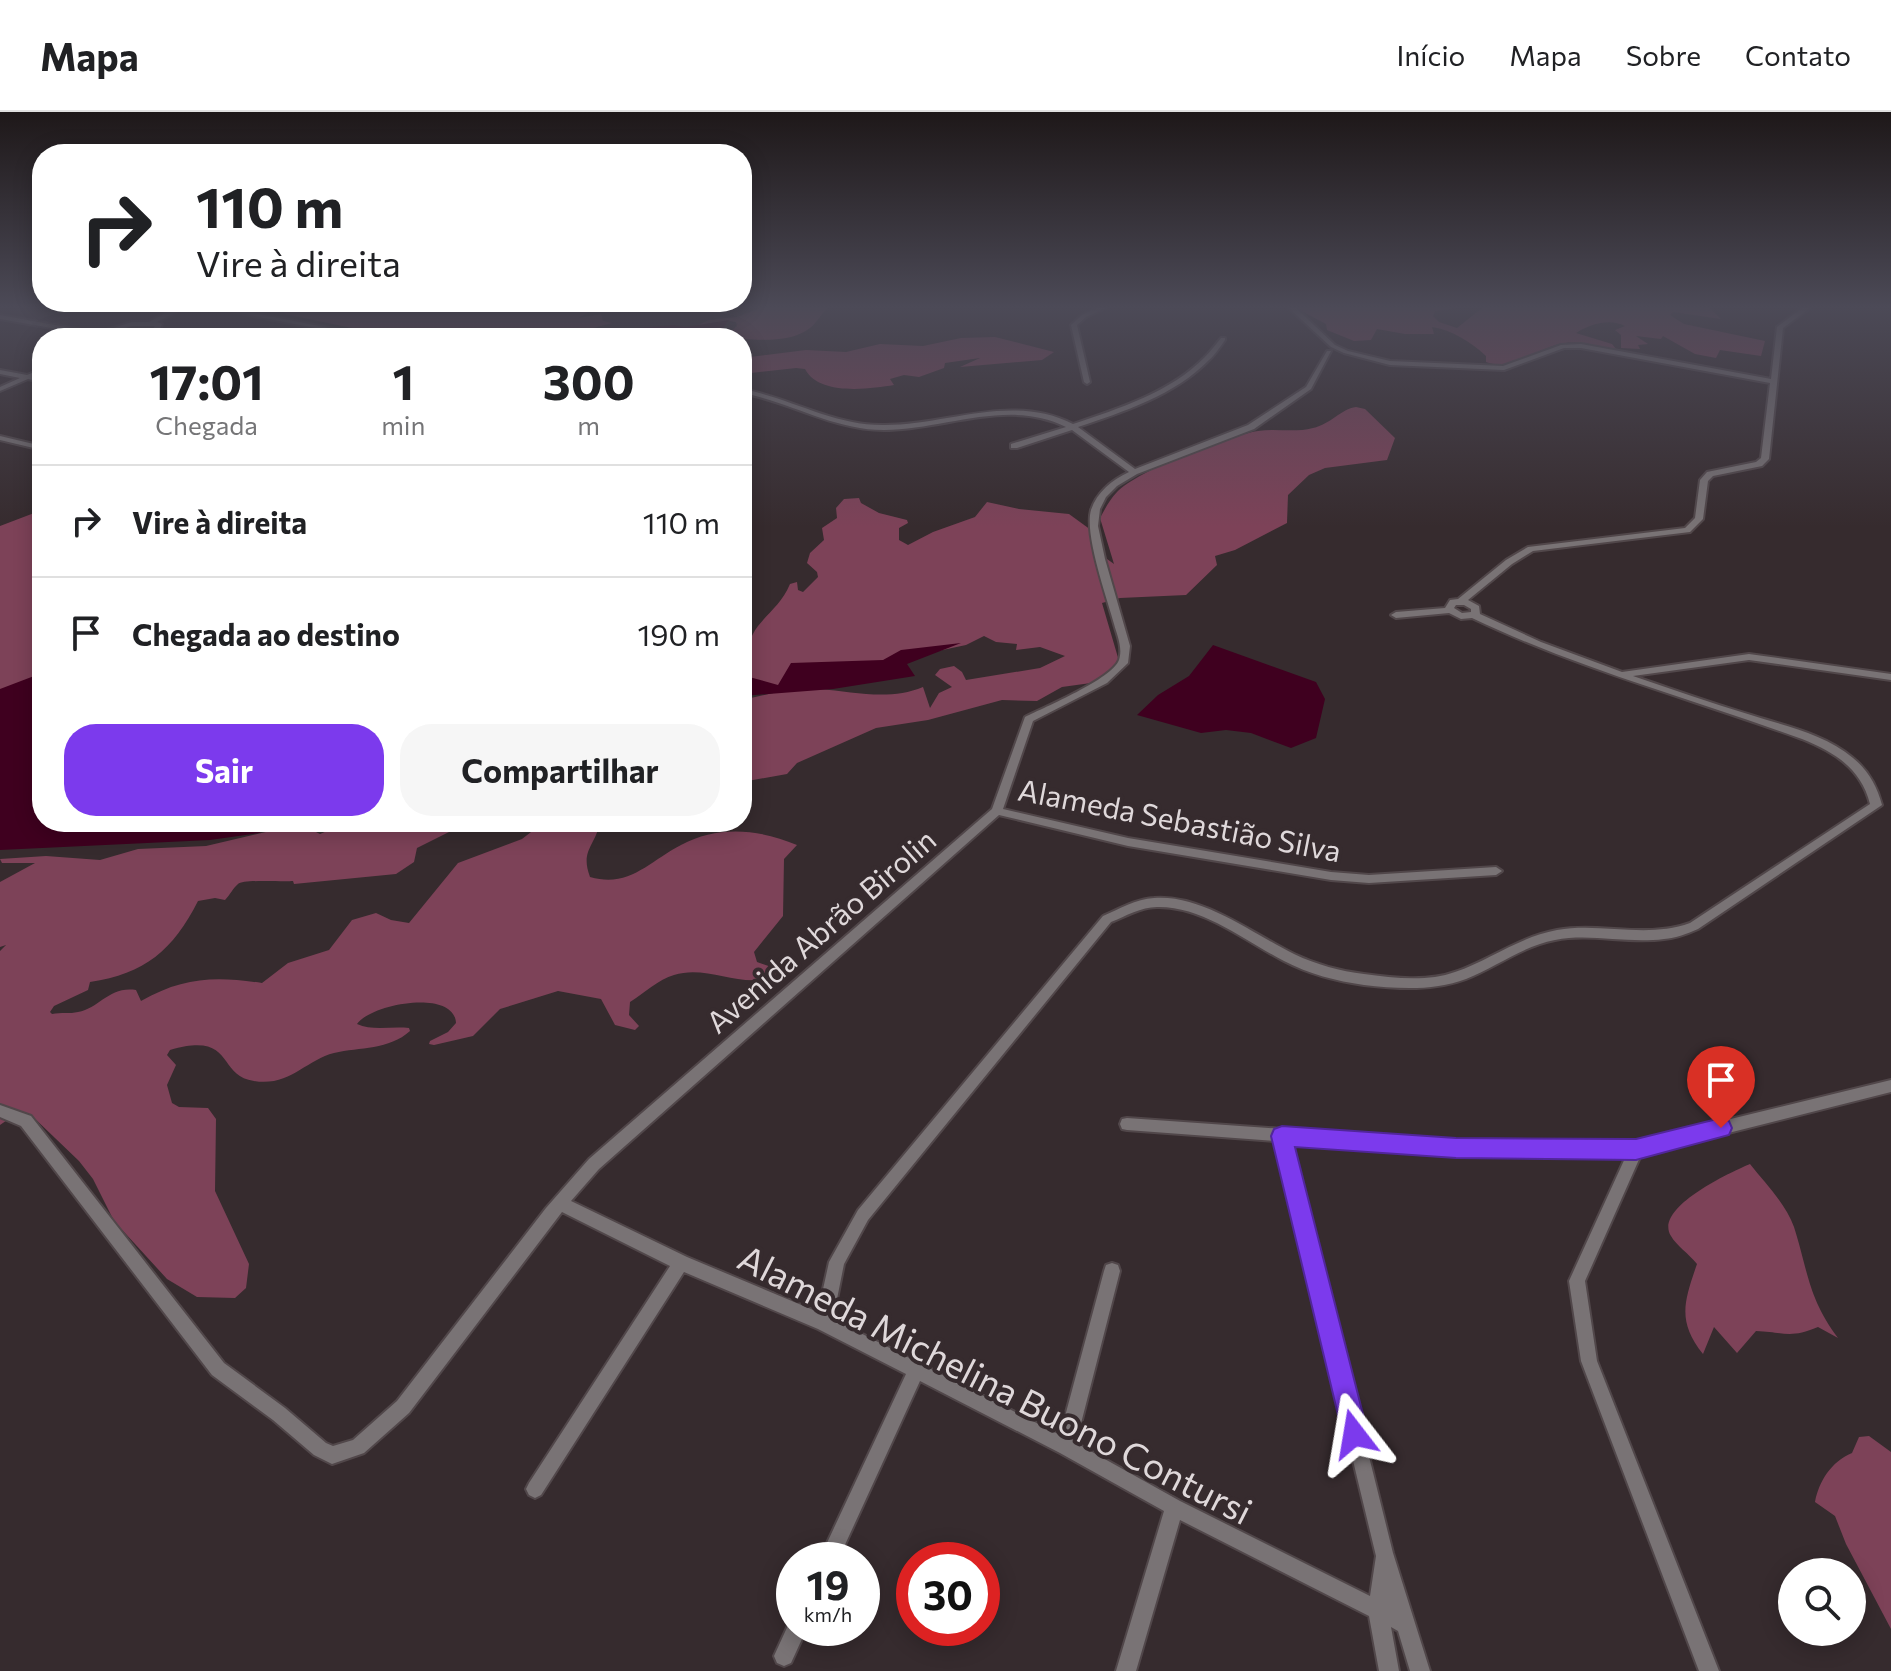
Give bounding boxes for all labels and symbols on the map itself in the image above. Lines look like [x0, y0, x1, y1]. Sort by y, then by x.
street label: Alameda Sebastião Silva [1015, 770, 1345, 868]
street label: Avenida Abrão Birolin [698, 820, 942, 1040]
pin [1687, 1046, 1755, 1128]
street label: Alameda Michelina Buono Contursi [732, 1234, 1260, 1532]
position arrow [1312, 1392, 1396, 1476]
speed limit sign: 30 [896, 1542, 1000, 1646]

